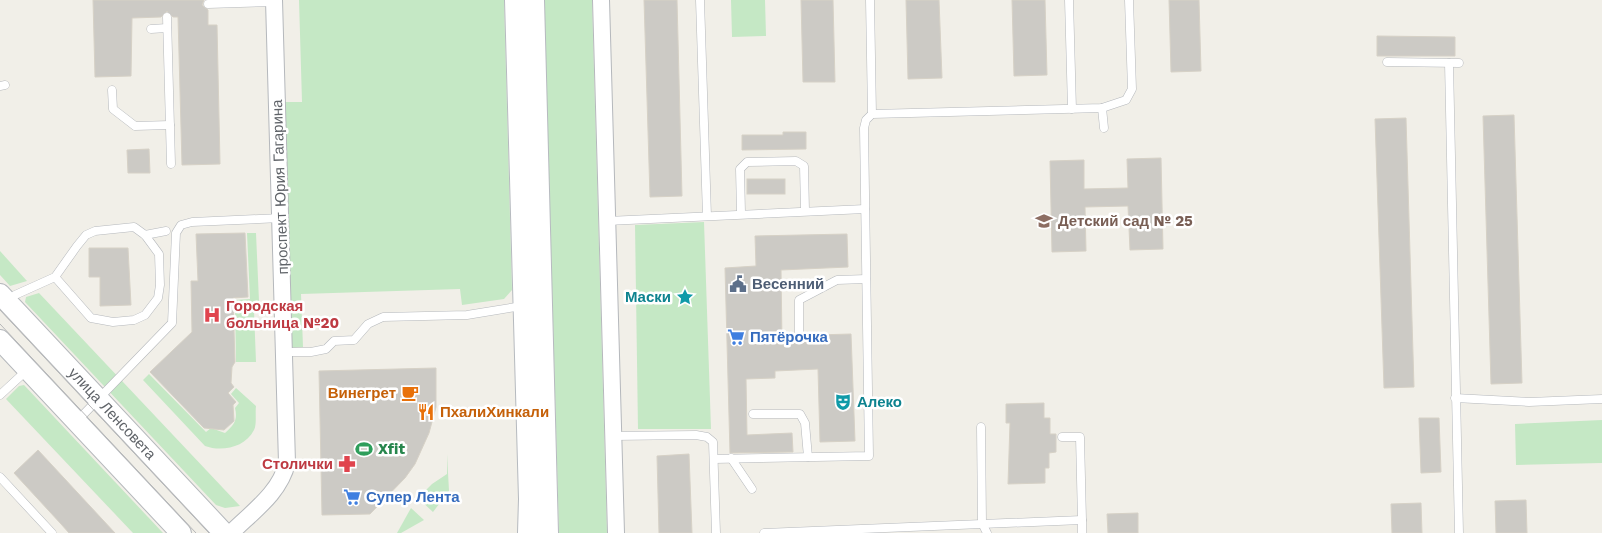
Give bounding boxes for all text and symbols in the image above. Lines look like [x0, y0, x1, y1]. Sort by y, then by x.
street label: проспект Юрия Гагарина [268, 99, 292, 275]
school or university icon: Детский сад № 25 [1034, 211, 1054, 231]
place label: Детский сад № 25 [1058, 212, 1193, 230]
public building icon: Весенний [728, 274, 748, 294]
place label: Весенний [752, 275, 824, 293]
place icon: Маски [675, 287, 695, 307]
place label: Маски [625, 288, 671, 306]
place label: Городская больница №20 [226, 297, 339, 332]
hospital icon: Городская больница №20 [202, 305, 222, 325]
supermarket icon: Пятёрочка [726, 327, 746, 347]
place label: Пятёрочка [750, 328, 828, 346]
street label: улица Ленсовета [65, 364, 160, 464]
cafe icon: Винегрет [400, 383, 420, 403]
place label: Винегрет [328, 384, 396, 402]
theatre icon: Алеко [833, 392, 853, 412]
place label: Алеко [857, 393, 902, 411]
restaurant icon: ПхалиХинкали [416, 402, 436, 422]
place label: ПхалиХинкали [440, 403, 549, 421]
sports icon: Xfit [354, 439, 374, 459]
place label: Xfit [378, 440, 405, 458]
pharmacy icon: Столички [337, 454, 357, 474]
place label: Столички [262, 455, 333, 473]
supermarket icon: Супер Лента [342, 487, 362, 507]
place label: Супер Лента [366, 488, 460, 506]

